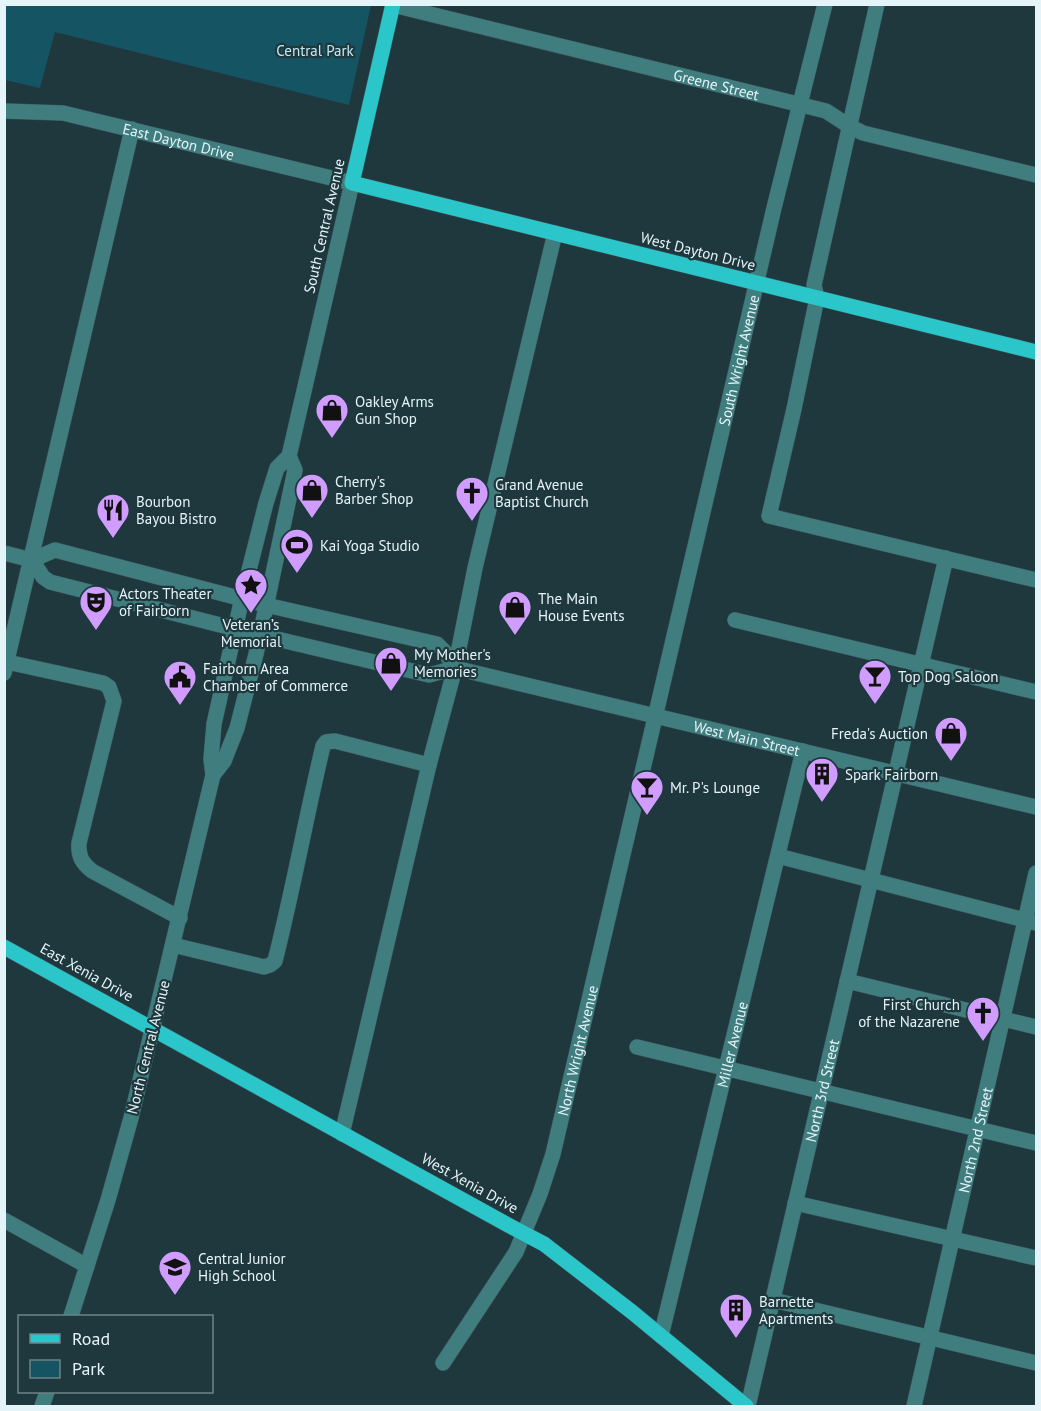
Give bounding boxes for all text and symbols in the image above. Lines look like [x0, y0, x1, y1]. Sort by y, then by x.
park label: Central Park [276, 41, 355, 60]
street label: Greene Street [672, 65, 761, 104]
street label: East Dayton Drive [121, 118, 236, 164]
street label: South Central Avenue [299, 157, 349, 295]
street label: West Dayton Drive [639, 228, 757, 274]
street label: South Wright Avenue [714, 293, 763, 427]
shop icon: Oakley Arms Gun Shop [314, 392, 350, 439]
place label: Oakley Arms Gun Shop [355, 392, 434, 428]
shop icon: Cherry's Barber Shop [294, 472, 330, 519]
place label: Cherry's Barber Shop [335, 472, 413, 508]
church icon: Grand Avenue Baptist Church [454, 475, 490, 522]
place label: Grand Avenue Baptist Church [495, 475, 589, 511]
restaurant icon: Bourbon Bayou Bistro [95, 492, 131, 539]
place label: Bourbon Bayou Bistro [136, 492, 216, 528]
sports icon: Kai Yoga Studio [279, 527, 315, 574]
place label: Kai Yoga Studio [320, 536, 420, 555]
place icon: Veteran’s Memorial [233, 567, 269, 614]
theatre icon: Actors Theater of Fairborn [78, 584, 114, 631]
place label: Actors Theater of Fairborn [119, 584, 212, 620]
shop icon: The Main House Events [497, 589, 533, 636]
place label: The Main House Events [538, 589, 624, 625]
place label: Veteran’s Memorial [221, 615, 282, 651]
shop icon: My Mother's Memories [373, 645, 409, 692]
place label: My Mother's Memories [414, 645, 491, 681]
bar icon: Top Dog Saloon [857, 658, 893, 705]
public building icon: Fairborn Area Chamber of Commerce [162, 659, 198, 706]
place label: Fairborn Area Chamber of Commerce [203, 659, 348, 695]
place label: Top Dog Saloon [898, 667, 999, 686]
shop icon: Freda's Auction [933, 715, 969, 762]
street label: West Main Street [692, 716, 802, 760]
place label: Freda's Auction [831, 724, 928, 743]
building icon: Spark Fairborn [804, 756, 840, 803]
place label: Spark Fairborn [845, 765, 938, 784]
bar icon: Mr. P's Lounge [629, 769, 665, 816]
place label: Mr. P's Lounge [670, 778, 760, 797]
street label: East Xenia Drive [37, 939, 137, 1005]
street label: North Central Avenue [122, 978, 174, 1116]
street label: North Wright Avenue [553, 983, 602, 1118]
place label: First Church of the Nazarene [858, 995, 960, 1031]
church icon: First Church of the Nazarene [965, 995, 1001, 1042]
street label: Miller Avenue [712, 1000, 751, 1089]
street label: North 3rd Street [801, 1037, 843, 1144]
street label: North 2nd Street [954, 1085, 996, 1195]
street label: West Xenia Drive [418, 1149, 522, 1217]
school or university icon: Central Junior High School [157, 1249, 193, 1296]
place label: Central Junior High School [198, 1249, 286, 1285]
building icon: Barnette Apartments [718, 1292, 754, 1339]
place label: Barnette Apartments [759, 1292, 833, 1328]
legend [18, 1315, 213, 1393]
text: Road [72, 1327, 110, 1350]
text: Park [72, 1357, 105, 1380]

